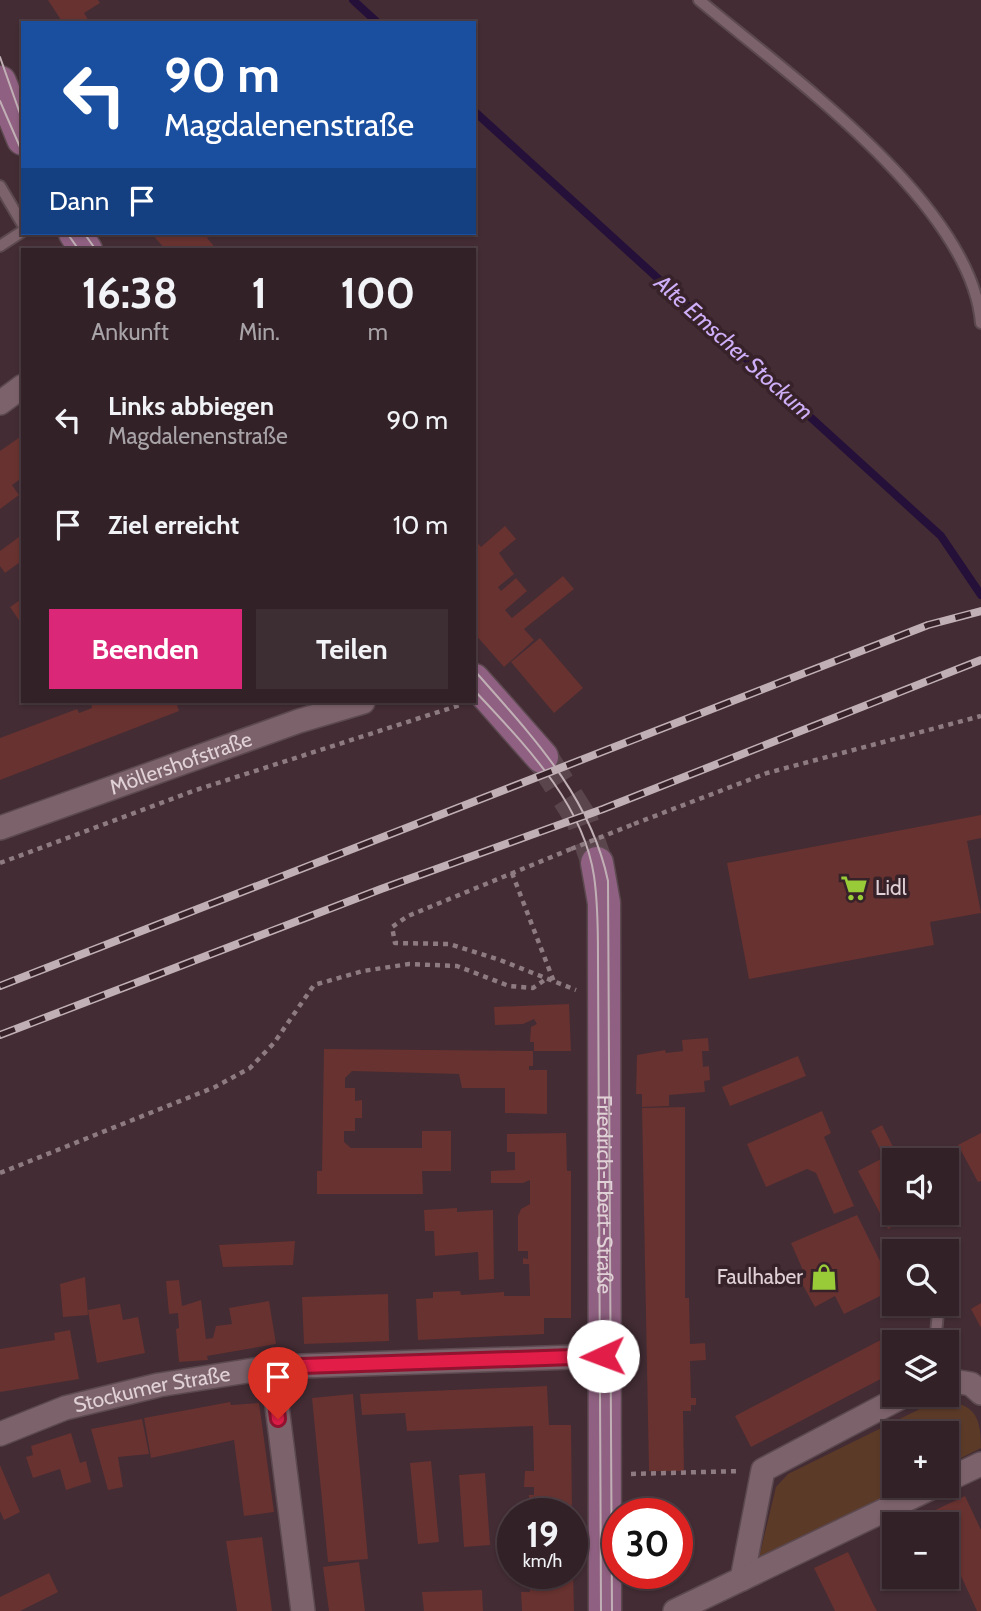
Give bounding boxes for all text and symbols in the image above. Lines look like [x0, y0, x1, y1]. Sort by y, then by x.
text: 90 m [164, 45, 280, 104]
icon: left [49, 49, 140, 140]
text: Magdalenenstraße [164, 105, 414, 144]
icon: arrive [123, 182, 161, 220]
text: Dann [49, 185, 109, 217]
text: 16:38 [82, 267, 178, 319]
text: 1 [252, 267, 267, 319]
text: 100 [340, 267, 415, 319]
water label: Alte Emscher Stockum [648, 268, 819, 425]
text: Ankunft [91, 318, 169, 346]
text: Min. [239, 318, 280, 346]
text: m [368, 318, 388, 346]
text: Links abbiegen [108, 390, 274, 422]
icon: left [49, 401, 87, 439]
text: 90 m [386, 404, 448, 436]
text: Magdalenenstraße [108, 422, 288, 450]
icon: arrive [49, 506, 87, 544]
text: Ziel erreicht [108, 509, 239, 541]
text: 10 m [393, 509, 448, 541]
button: Beenden [49, 609, 242, 689]
button: Teilen [256, 609, 448, 689]
street label: Möllershofstraße [106, 726, 255, 800]
supermarket icon: Lidl [839, 873, 869, 903]
place label: Lidl [875, 875, 907, 900]
street label: Friedrich-Ebert-Straße [592, 1095, 618, 1294]
map controls [882, 1148, 959, 1589]
button: sound [882, 1148, 959, 1225]
button: search [882, 1239, 959, 1316]
shop icon: Faulhaber [809, 1262, 839, 1292]
place label: Faulhaber [717, 1264, 803, 1289]
position arrow [566, 1319, 640, 1393]
button: layers [882, 1330, 959, 1407]
pin [248, 1347, 308, 1419]
icon: arrive [259, 1358, 297, 1396]
street label: Stockumer Straße [71, 1361, 232, 1417]
button: + [882, 1421, 959, 1498]
speed limit sign: 30 [602, 1498, 693, 1589]
button: − [882, 1512, 959, 1589]
text: 19 [526, 1513, 559, 1556]
text: km/h [523, 1550, 562, 1572]

